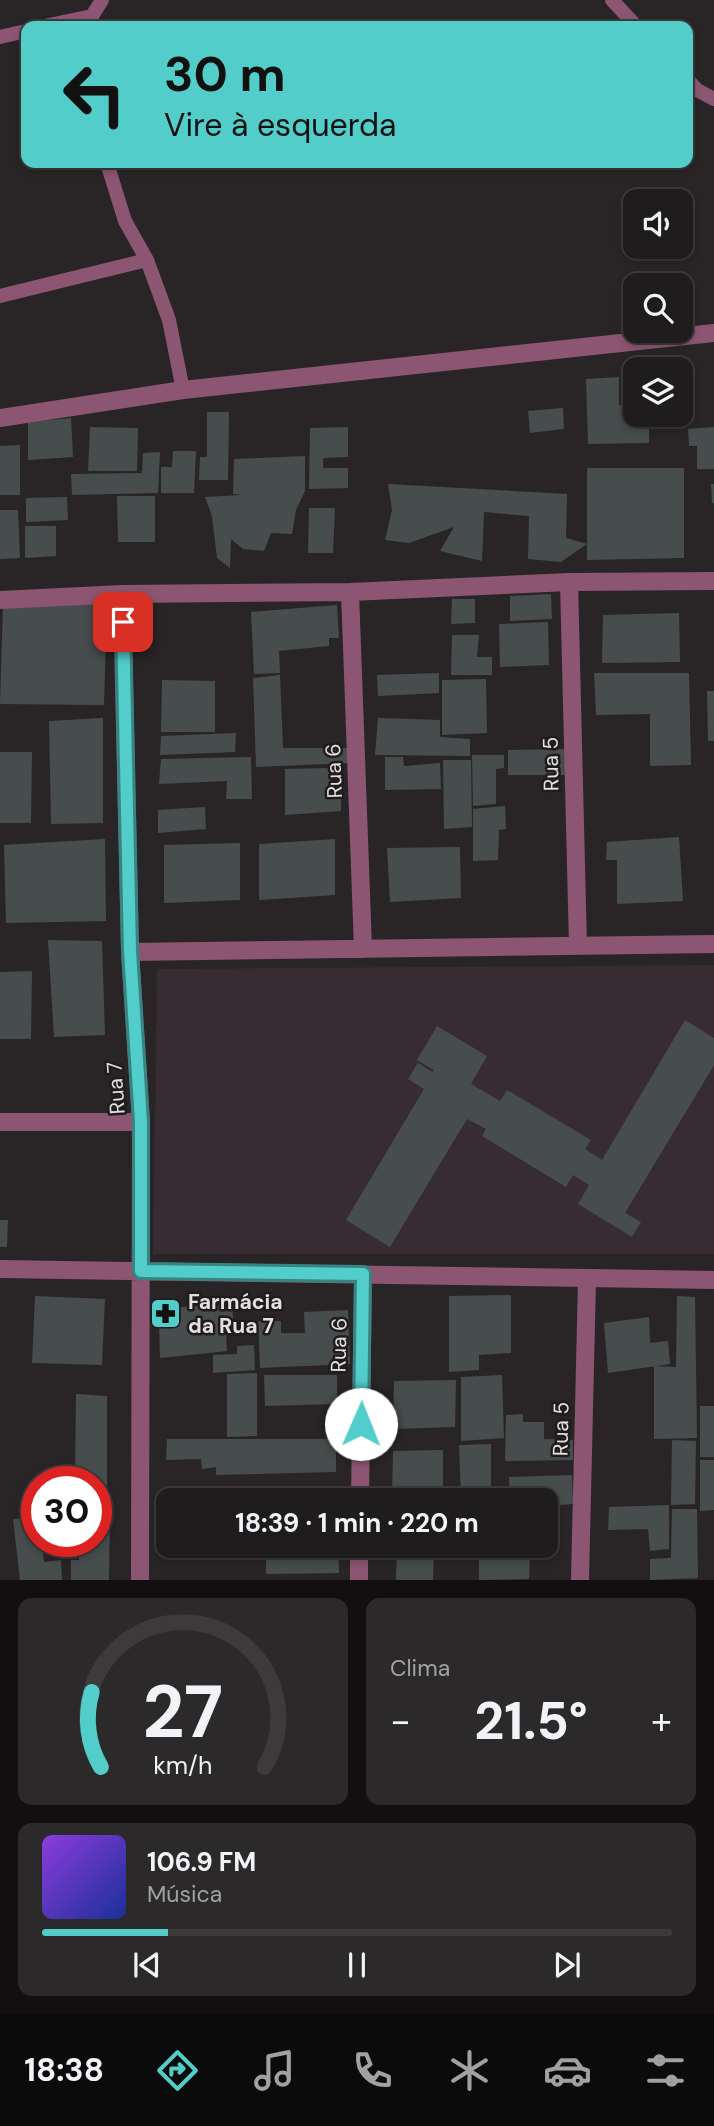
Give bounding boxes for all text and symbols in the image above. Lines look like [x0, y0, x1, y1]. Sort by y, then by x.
text: 30 m [164, 42, 286, 106]
icon: left [49, 49, 140, 140]
text: Vire à esquerda [164, 104, 396, 146]
map controls [623, 189, 693, 427]
button: sound [623, 189, 693, 259]
button: search [623, 273, 693, 343]
button: layers [623, 357, 693, 427]
pin [93, 592, 153, 652]
icon: arrive [104, 603, 142, 641]
street label: Rua 5 [537, 737, 565, 791]
street label: Rua 6 [319, 743, 349, 799]
street label: Rua 7 [100, 1061, 132, 1115]
place label: Farmácia da Rua 7 [188, 1288, 283, 1340]
pharmacy icon: Farmácia da Rua 7 [148, 1297, 182, 1331]
street label: Rua 6 [325, 1317, 353, 1373]
position arrow [324, 1387, 398, 1461]
street label: Rua 5 [547, 1402, 575, 1456]
speed limit sign: 30 [21, 1466, 112, 1557]
text: 18:39 · 1 min · 220 m [235, 1506, 479, 1540]
text: Clima [390, 1653, 450, 1683]
text: 27 [143, 1666, 223, 1761]
text: 21.5° [474, 1687, 588, 1755]
text: − [390, 1696, 411, 1746]
text: + [651, 1696, 672, 1746]
text: km/h [153, 1749, 213, 1782]
text: 106.9 FM [147, 1845, 256, 1879]
text: Música [147, 1879, 222, 1909]
icon: previous [128, 1946, 166, 1984]
icon: pause [338, 1946, 376, 1984]
icon: next [548, 1946, 586, 1984]
icon: directions [153, 2046, 202, 2095]
icon: music [250, 2046, 299, 2095]
icon: phone [348, 2046, 397, 2095]
icon: climate [445, 2046, 494, 2095]
icon: car [543, 2046, 592, 2095]
icon: filters [641, 2046, 690, 2095]
text: 18:38 [24, 2049, 104, 2091]

